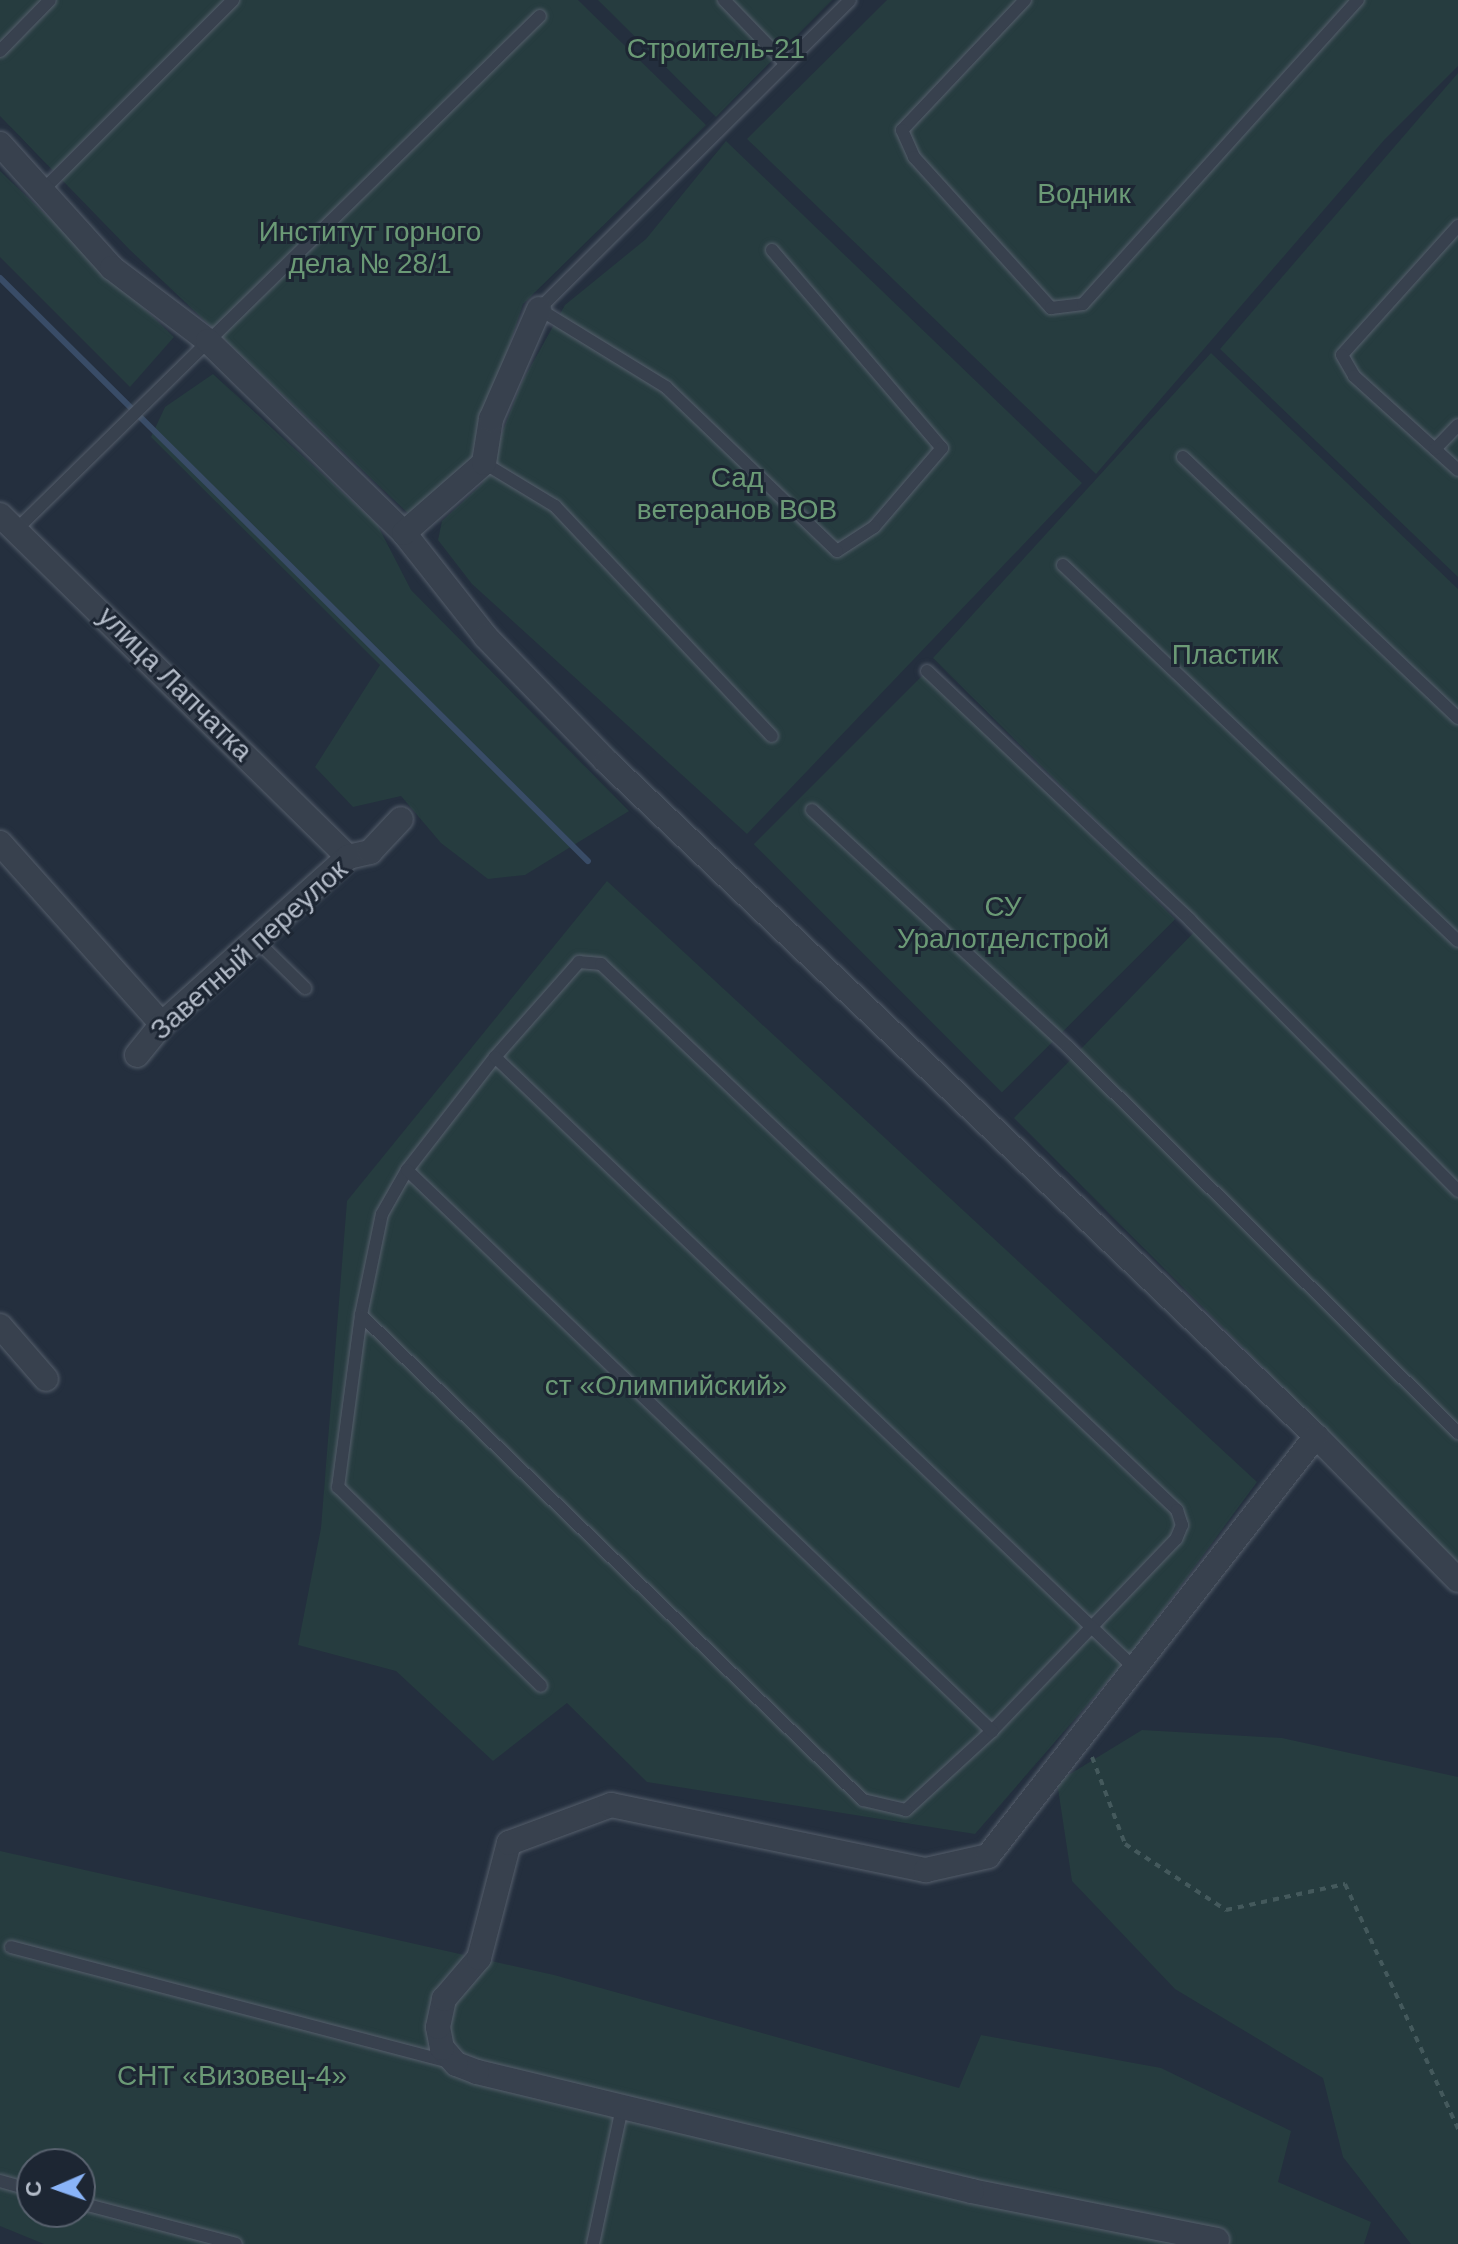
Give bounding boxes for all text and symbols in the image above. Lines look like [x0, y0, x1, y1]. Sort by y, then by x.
park label: Строитель-21 [627, 32, 805, 66]
park label: Водник [1037, 177, 1131, 211]
park label: Институт горного дела № 28/1 [259, 215, 481, 281]
park label: Сад ветеранов ВОВ [637, 461, 837, 527]
street label: улица Лапчатка [91, 600, 259, 768]
park label: Пластик [1172, 638, 1278, 672]
street label: Заветный переулок [144, 853, 354, 1047]
park label: СУ Уралотделстрой [897, 890, 1109, 956]
park label: ст «Олимпийский» [545, 1369, 787, 1403]
park label: СНТ «Визовец-4» [117, 2059, 347, 2093]
north arrow [16, 2148, 96, 2228]
text: С [21, 2180, 46, 2197]

